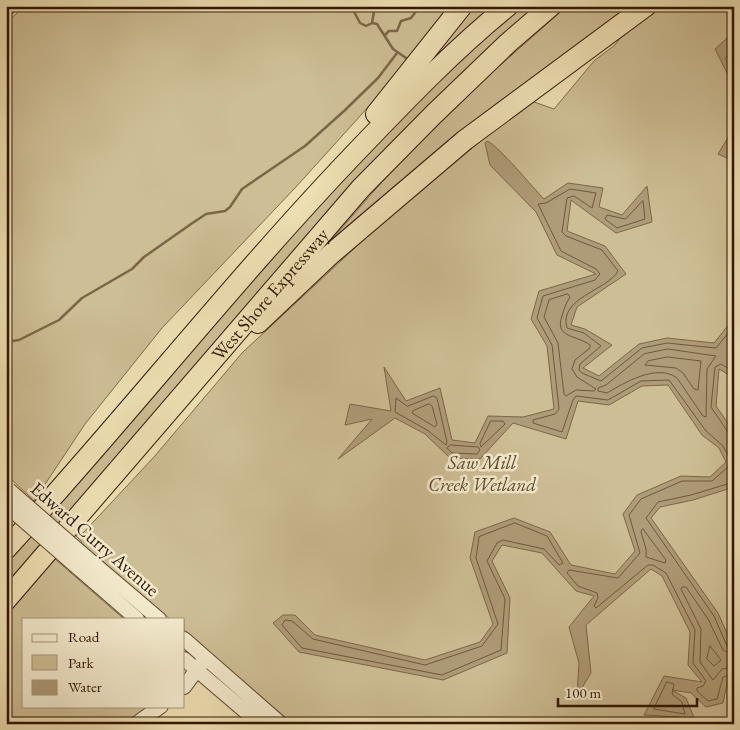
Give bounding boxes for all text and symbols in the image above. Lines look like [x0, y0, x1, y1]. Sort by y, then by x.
street label: West Shore Expressway [205, 222, 334, 366]
park label: Saw Mill Creek Wetland [428, 450, 536, 497]
street label: Edward Curry Avenue [25, 476, 165, 602]
legend [22, 618, 185, 708]
text: Road [68, 627, 100, 646]
text: Park [68, 653, 95, 672]
scale bar [558, 675, 696, 707]
text: Water [68, 677, 102, 696]
text: 100 m [565, 683, 602, 702]

